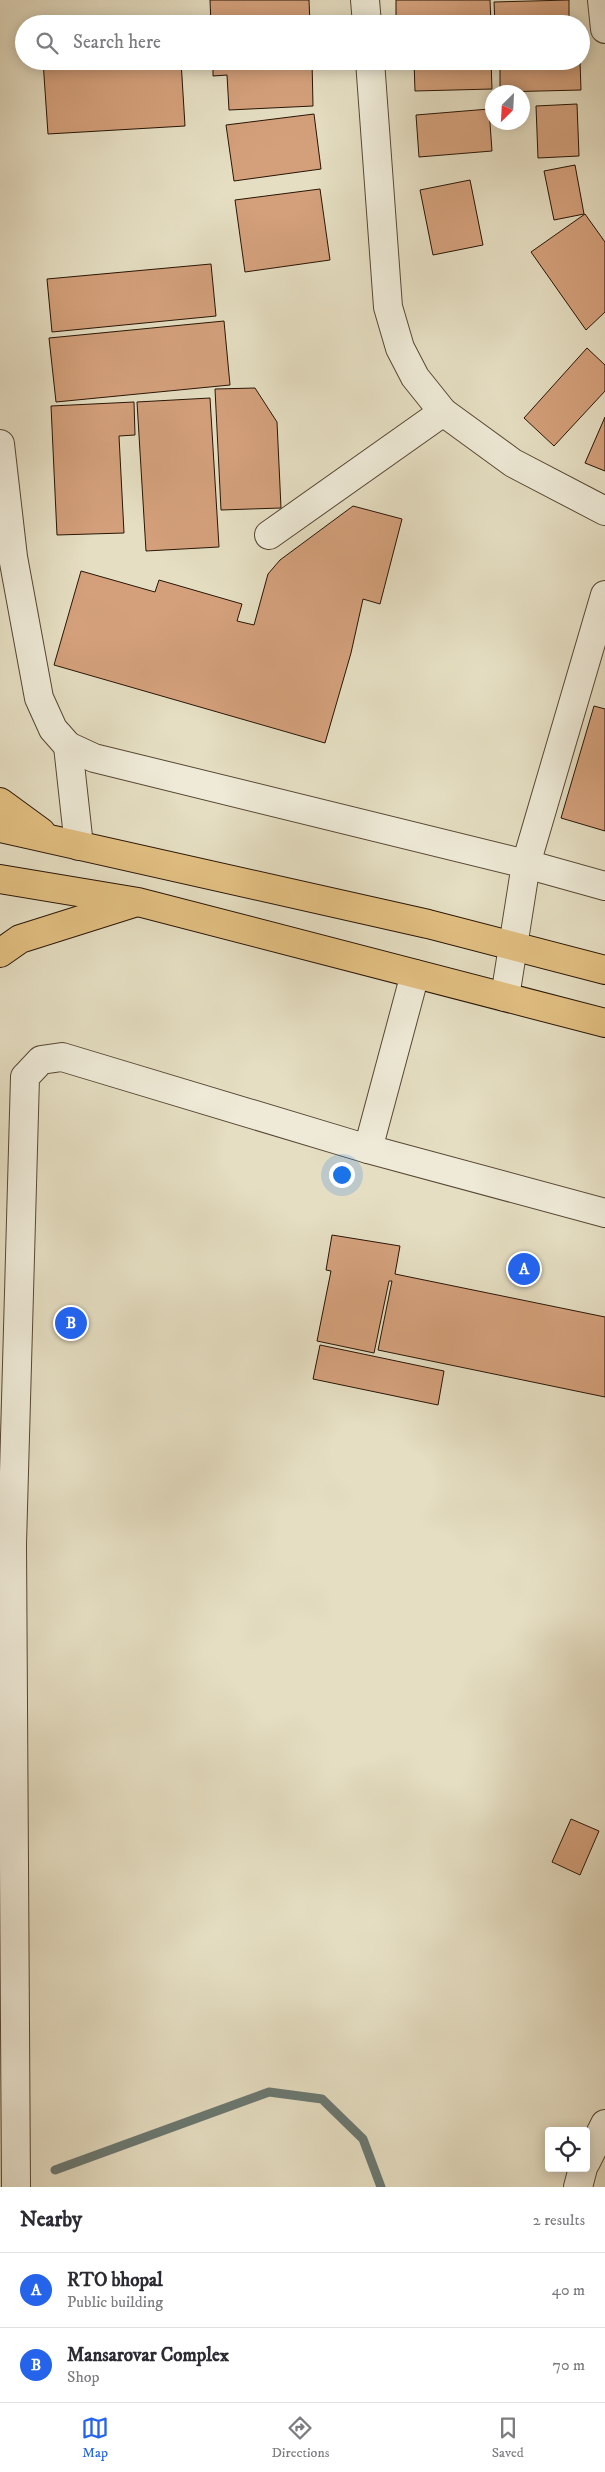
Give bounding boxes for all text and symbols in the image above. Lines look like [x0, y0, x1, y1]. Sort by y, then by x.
search box [15, 15, 590, 70]
icon: search [33, 29, 61, 57]
text: Search here [73, 31, 161, 54]
north arrow [485, 85, 530, 130]
your location [329, 1162, 355, 1188]
pin: A [508, 1250, 540, 1288]
pin: B [55, 1304, 87, 1342]
map controls [545, 2127, 590, 2172]
button: locate [545, 2127, 590, 2172]
text: Nearby [20, 2207, 82, 2233]
text: 2 results [533, 2210, 585, 2230]
text: RTO bhopal [67, 2269, 163, 2292]
text: A [31, 2280, 41, 2300]
text: 40 m [552, 2280, 585, 2300]
text: Public building [67, 2292, 163, 2312]
text: Mansarovar Complex [67, 2344, 229, 2367]
text: B [31, 2355, 41, 2375]
text: 70 m [553, 2355, 585, 2375]
text: Shop [67, 2367, 100, 2387]
tab: Map [81, 2414, 109, 2462]
tab: Directions [271, 2414, 329, 2462]
tab: Saved [492, 2414, 524, 2462]

